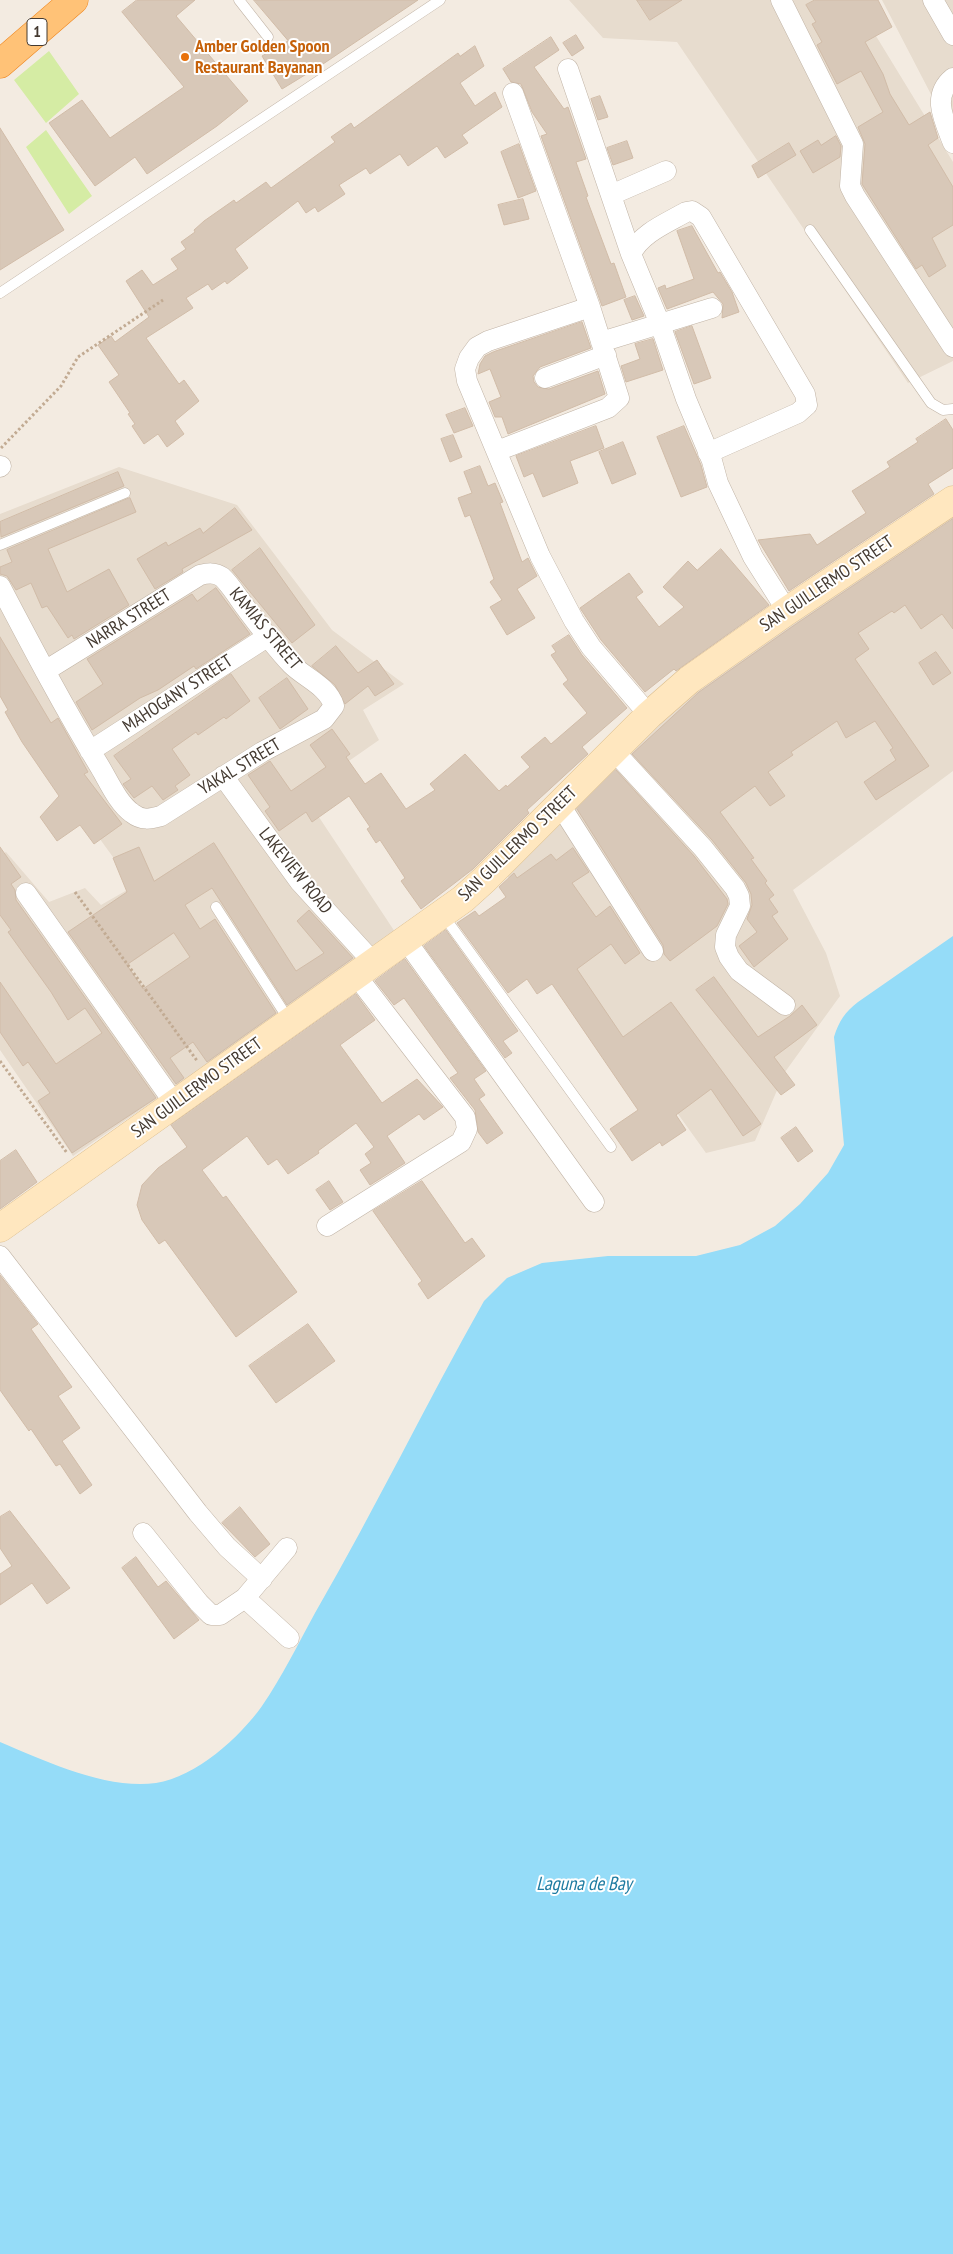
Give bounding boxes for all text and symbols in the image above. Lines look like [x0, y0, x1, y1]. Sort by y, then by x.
road number: 1 [27, 18, 47, 46]
place label: Amber Golden Spoon Restaurant Bayanan [195, 36, 330, 78]
marker: Amber Golden Spoon Restaurant Bayanan [179, 51, 191, 63]
street label: SAN GUILLERMO STREET [756, 531, 898, 637]
street label: KAMIAS STREET [224, 584, 306, 674]
street label: NARRA STREET [83, 585, 175, 653]
street label: MAHOGANY STREET [119, 651, 237, 737]
street label: YAKAL STREET [195, 734, 285, 800]
street label: SAN GUILLERMO STREET [454, 782, 582, 906]
street label: LAKEVIEW ROAD [254, 824, 336, 918]
street label: SAN GUILLERMO STREET [127, 1033, 267, 1143]
water label: Laguna de Bay [536, 1874, 632, 1896]

